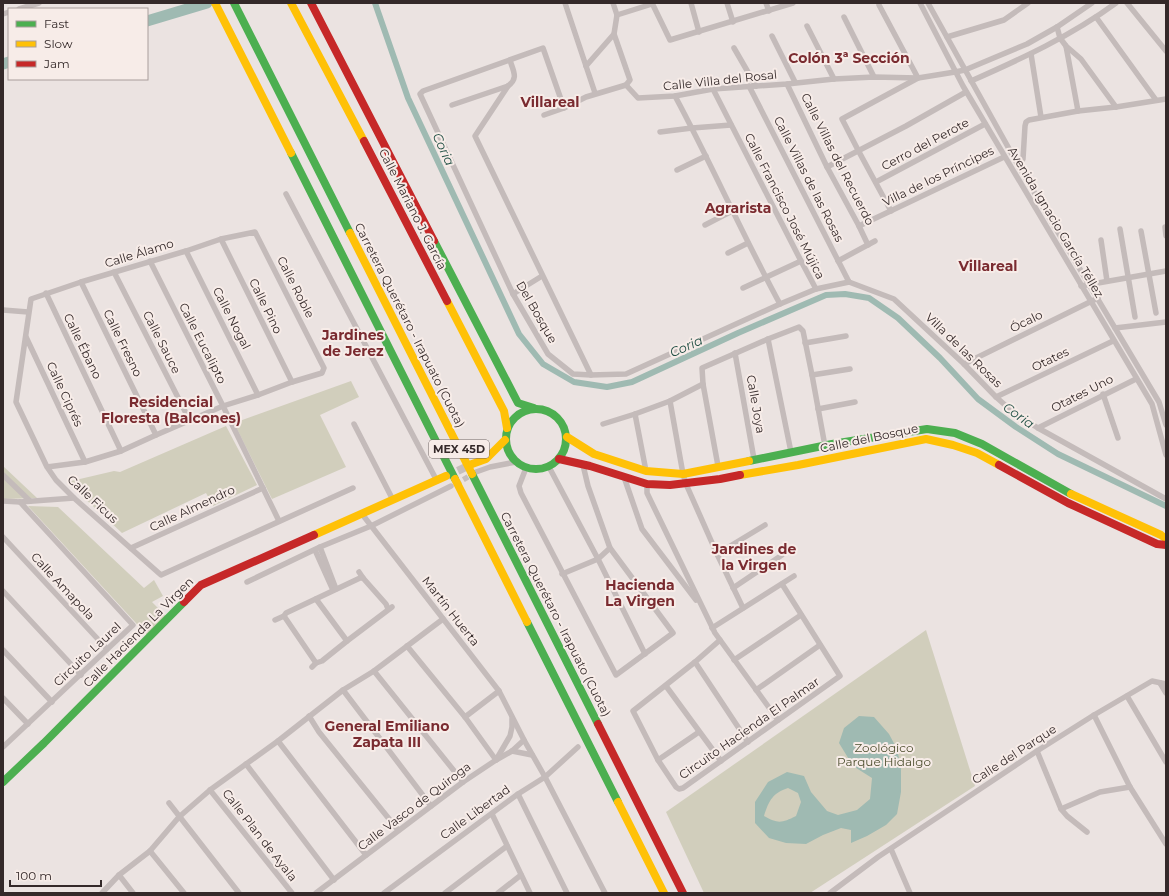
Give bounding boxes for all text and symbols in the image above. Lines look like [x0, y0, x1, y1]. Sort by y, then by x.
legend [8, 8, 148, 80]
text: Fast [44, 16, 69, 31]
text: Slow [44, 36, 73, 51]
district label: Colón 3ª Sección [788, 49, 910, 67]
text: Jam [43, 56, 70, 71]
street label: Calle Villa del Rosal [662, 67, 778, 93]
street label: Calle Villas del Recuerdo [798, 90, 878, 228]
district label: Villareal [519, 93, 580, 111]
street label: Calle Villas de las Rosas [771, 114, 847, 244]
street label: Cerro del Perote [879, 115, 971, 173]
water label: Coria [429, 130, 459, 168]
street label: Calle Francisco José Mújica [742, 130, 828, 282]
street label: Villa de los Príncipes [880, 142, 996, 209]
street label: Avenida Ignacio García Téllez [1005, 144, 1107, 300]
street label: Calle Mariano J. García [376, 146, 450, 272]
district label: Agrarista [704, 199, 771, 217]
street label: Carretera Querétaro - Irapuato (Cuota) [352, 220, 468, 430]
street label: Calle Álamo [103, 235, 175, 271]
street label: Calle Roble [274, 254, 318, 320]
district label: Villareal [957, 257, 1018, 275]
street label: Calle Pino [246, 276, 286, 336]
street label: Del Bosque [513, 278, 561, 346]
street label: Calle Nogal [210, 284, 254, 352]
street label: Calle Eucalipto [176, 300, 230, 386]
street label: Calle Fresno [100, 307, 146, 379]
street label: Ócalo [1007, 307, 1045, 335]
street label: Calle Sauce [140, 308, 184, 376]
street label: Villa de las Rosas [922, 310, 1006, 391]
street label: Calle Ébano [61, 311, 105, 381]
district label: Jardines de Jerez [321, 326, 385, 360]
water label: Coria [667, 332, 705, 360]
street label: Otates [1029, 344, 1071, 374]
street label: Calle Ciprés [43, 359, 87, 429]
street label: Otates Uno [1048, 371, 1116, 415]
street label: Calle Joya [743, 374, 769, 434]
district label: Residencial Floresta (Balcones) [101, 393, 241, 427]
water label: Coria [1000, 399, 1038, 432]
street label: Calle del Bosque [819, 420, 919, 456]
road number: MEX 45D [429, 440, 489, 458]
street label: Calle Ficus [65, 472, 122, 526]
street label: Calle Almendro [147, 482, 237, 534]
street label: Carretera Querétaro - Irapuato (Cuota) [498, 509, 614, 719]
district label: Jardines de la Virgen [711, 540, 796, 574]
street label: Calle Amapola [28, 549, 98, 623]
street label: Martín Huerta [419, 573, 483, 649]
street label: Calle Hacienda La Virgen [80, 574, 196, 690]
district label: Hacienda La Virgen [605, 576, 675, 610]
street label: Circuito Laurel [50, 619, 124, 689]
street label: Circuito Hacienda El Palmar [676, 674, 822, 782]
district label: General Emiliano Zapata III [325, 717, 449, 751]
street label: Calle del Parque [969, 721, 1059, 787]
park label: Zoológico Parque Hidalgo [837, 740, 931, 769]
street label: Calle Vasco de Quiroga [355, 759, 473, 853]
street label: Calle Libertad [437, 782, 513, 842]
street label: Calle Plan de Ayala [219, 786, 301, 884]
scale bar [10, 862, 101, 888]
text: 100 m [16, 868, 52, 883]

